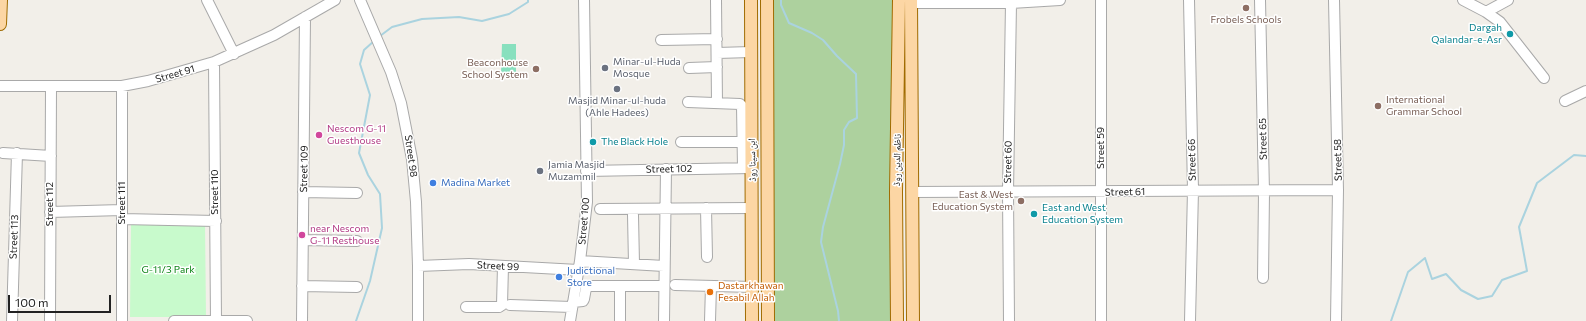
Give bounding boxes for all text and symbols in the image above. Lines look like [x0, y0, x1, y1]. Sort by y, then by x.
marker: Frobels Schools [1241, 3, 1251, 13]
place label: Frobels Schools [1210, 14, 1282, 26]
place label: Dargah Qalandar-e-Asr [1431, 22, 1502, 46]
marker: Dargah Qalandar-e-Asr [1505, 29, 1515, 39]
place label: Minar-ul-Huda Mosque [613, 56, 681, 80]
place label: Beaconhouse School System [462, 57, 528, 80]
street label: Street 91 [154, 63, 196, 85]
marker: Minar-ul-Huda Mosque [600, 63, 610, 73]
marker: Beaconhouse School System [531, 64, 541, 74]
marker: Masjid Minar-ul-huda (Ahle Hadees) [612, 84, 622, 94]
place label: International Grammar School [1386, 94, 1462, 118]
place label: Masjid Minar-ul-huda (Ahle Hadees) [568, 95, 666, 118]
marker: International Grammar School [1373, 101, 1383, 111]
street label: Street 65 [1257, 118, 1269, 160]
place label: Nescom G-11 Guesthouse [327, 123, 386, 146]
street label: Street 59 [1095, 127, 1107, 169]
marker: Nescom G-11 Guesthouse [314, 130, 324, 140]
street label: Street 98 [402, 134, 420, 178]
street label: ناظم الدین روڈ [891, 134, 903, 186]
place label: The Black Hole [601, 136, 668, 148]
marker: The Black Hole [588, 137, 598, 147]
street label: ابن سینا روڈ [746, 138, 758, 182]
street label: Street 66 [1186, 139, 1198, 181]
street label: Street 58 [1332, 139, 1344, 181]
street label: Street 60 [1002, 141, 1014, 183]
street label: Street 109 [298, 145, 310, 193]
place label: Jamia Masjid Muzammil [548, 159, 605, 182]
street label: Street 102 [646, 163, 692, 175]
marker: Jamia Masjid Muzammil [535, 166, 545, 176]
street label: Street 110 [209, 169, 221, 215]
place label: Madina Market [441, 177, 510, 189]
marker: Madina Market [428, 178, 438, 188]
street label: Street 111 [116, 181, 128, 225]
street label: Street 112 [44, 182, 56, 226]
street label: Street 61 [1105, 186, 1145, 198]
place label: East & West Education System [932, 189, 1013, 212]
marker: East & West Education System [1016, 196, 1026, 206]
street label: Street 100 [576, 197, 592, 245]
place label: East and West Education System [1042, 202, 1123, 226]
marker: East and West Education System [1029, 209, 1039, 219]
street label: Street 113 [7, 215, 21, 259]
place label: near Nescom G-11 Resthouse [310, 223, 379, 246]
marker: near Nescom G-11 Resthouse [297, 230, 307, 240]
street label: Street 99 [477, 259, 519, 273]
park label: G-11/3 Park [141, 264, 195, 276]
place label: Judictional Store [567, 265, 615, 288]
marker: Judictional Store [554, 272, 564, 282]
place label: Dastarkhawan Fesabil Allah [718, 280, 784, 304]
scale bar [10, 287, 113, 313]
marker: Dastarkhawan Fesabil Allah [705, 287, 715, 297]
text: 100 m [15, 295, 49, 309]

